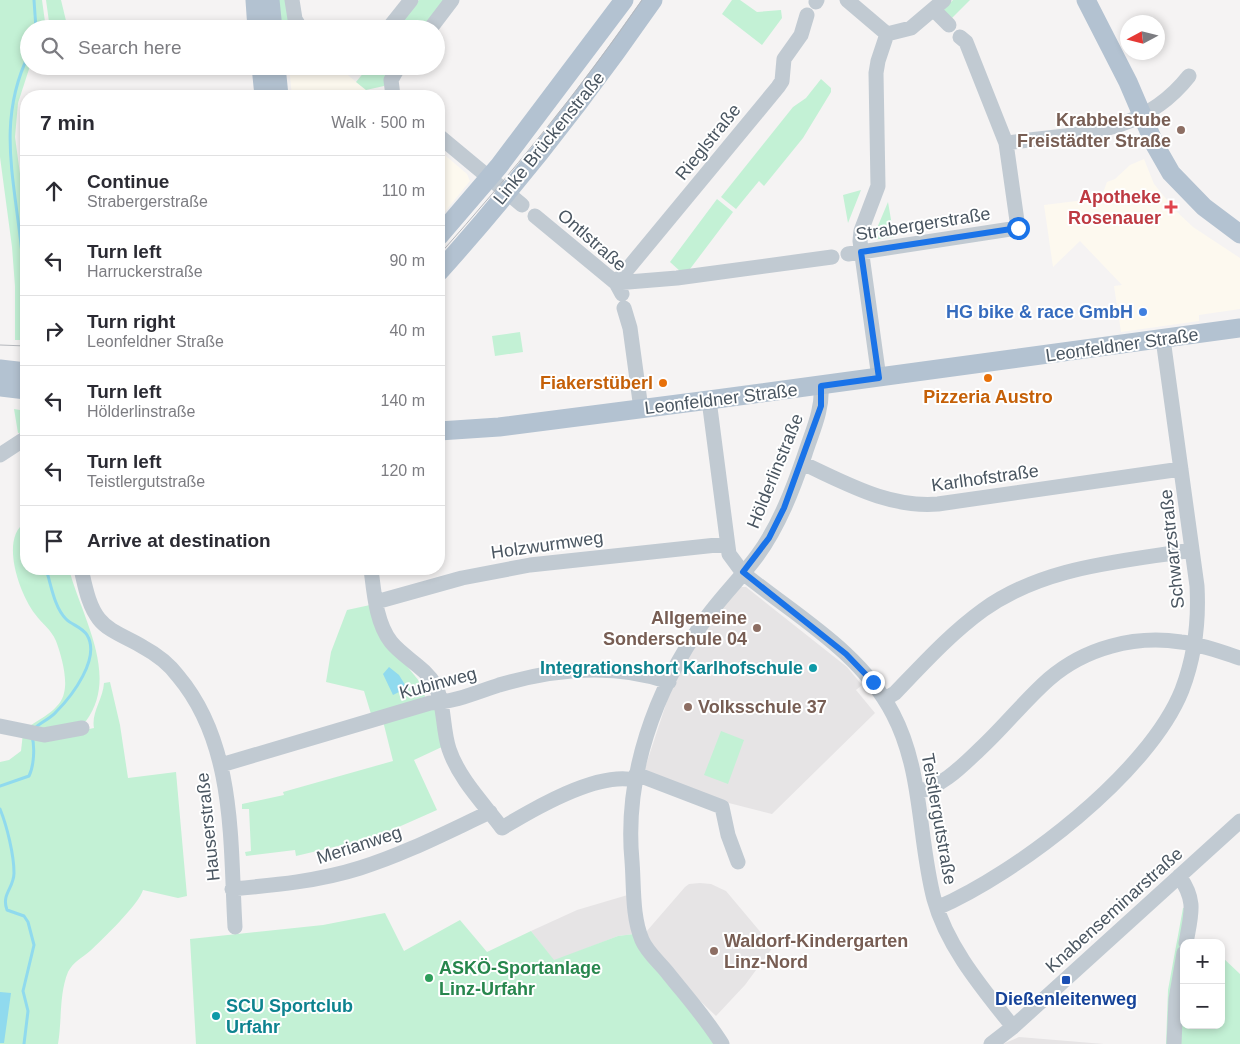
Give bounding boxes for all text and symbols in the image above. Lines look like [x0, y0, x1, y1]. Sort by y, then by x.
north arrow [1120, 15, 1165, 60]
search box [20, 20, 445, 75]
icon: search [38, 34, 66, 62]
text: Search here [78, 37, 182, 58]
street label: Linke Brückenstraße [489, 68, 609, 208]
street label: Rieglstraße [671, 100, 745, 184]
place label: Krabbelstube Freistädter Straße [1017, 110, 1171, 151]
text: 7 min [40, 111, 95, 134]
text: Walk · 500 m [331, 114, 425, 131]
marker: Krabbelstube Freistädter Straße [1175, 124, 1187, 136]
text: Continue [87, 171, 169, 192]
icon: ahead [40, 177, 68, 205]
text: 110 m [382, 182, 425, 199]
place label: Apotheke Rosenauer [1068, 187, 1161, 228]
text: Strabergerstraße [87, 193, 208, 210]
marker: Apotheke Rosenauer [1165, 201, 1177, 213]
street label: Strabergerstraße [854, 203, 992, 245]
street label: Ontlstraße [554, 205, 630, 275]
route start [1007, 217, 1030, 240]
text: Turn left [87, 241, 162, 262]
icon: left [40, 247, 68, 275]
text: 90 m [389, 252, 425, 269]
text: Harruckerstraße [87, 263, 203, 280]
place label: HG bike & race GmbH [946, 302, 1133, 322]
marker: HG bike & race GmbH [1137, 306, 1149, 318]
text: Turn right [87, 311, 175, 332]
icon: right [40, 317, 68, 345]
text: 40 m [389, 322, 425, 339]
street label: Leonfeldner Straße [1044, 324, 1200, 366]
text: Leonfeldner Straße [87, 333, 224, 350]
marker: Pizzeria Austro [982, 372, 994, 384]
place label: Fiakerstüberl [540, 373, 653, 393]
marker: Fiakerstüberl [657, 377, 669, 389]
street label: Leonfeldner Straße [643, 380, 799, 418]
text: Turn left [87, 381, 162, 402]
icon: left [40, 387, 68, 415]
place label: Pizzeria Austro [923, 387, 1053, 407]
text: 140 m [381, 392, 425, 409]
text: Hölderlinstraße [87, 403, 195, 420]
street label: Hölderlinstraße [743, 411, 807, 531]
text: Turn left [87, 451, 162, 472]
icon: left [40, 457, 68, 485]
street label: Karlhofstraße [930, 461, 1040, 495]
text: 120 m [381, 462, 425, 479]
text: Teistlergutstraße [87, 473, 205, 490]
street label: Schwarzstraße [1156, 488, 1188, 610]
icon: arrive [40, 527, 68, 555]
street label: Holzwurmweg [490, 527, 604, 563]
text: Arrive at destination [87, 530, 271, 551]
place label: Allgemeine Sonderschule 04 [603, 608, 747, 649]
marker: Allgemeine Sonderschule 04 [751, 622, 763, 634]
place label: Integrationshort Karlhofschule [540, 658, 803, 678]
marker: Integrationshort Karlhofschule [807, 662, 819, 674]
street label: Kubinweg [397, 663, 479, 703]
route end [862, 671, 885, 694]
place label: Volksschule 37 [698, 697, 827, 717]
marker: Volksschule 37 [682, 701, 694, 713]
street label: Teistlergutstraße [918, 752, 960, 886]
street label: Hauserstraße [192, 772, 224, 882]
street label: Merianweg [314, 822, 404, 868]
street label: Knabenseminarstraße [1042, 843, 1186, 977]
place label: Waldorf-Kindergarten Linz-Nord [724, 931, 908, 972]
map controls [1180, 939, 1225, 1029]
button: + [1180, 939, 1225, 984]
marker: Waldorf-Kindergarten Linz-Nord [708, 945, 720, 957]
place label: ASKÖ-Sportanlage Linz-Urfahr [439, 958, 601, 999]
marker: ASKÖ-Sportanlage Linz-Urfahr [423, 972, 435, 984]
marker: Dießenleitenweg [1060, 974, 1072, 986]
button: − [1180, 984, 1225, 1029]
place label: Dießenleitenweg [995, 989, 1137, 1009]
place label: SCU Sportclub Urfahr [226, 996, 353, 1037]
marker: SCU Sportclub Urfahr [210, 1010, 222, 1022]

